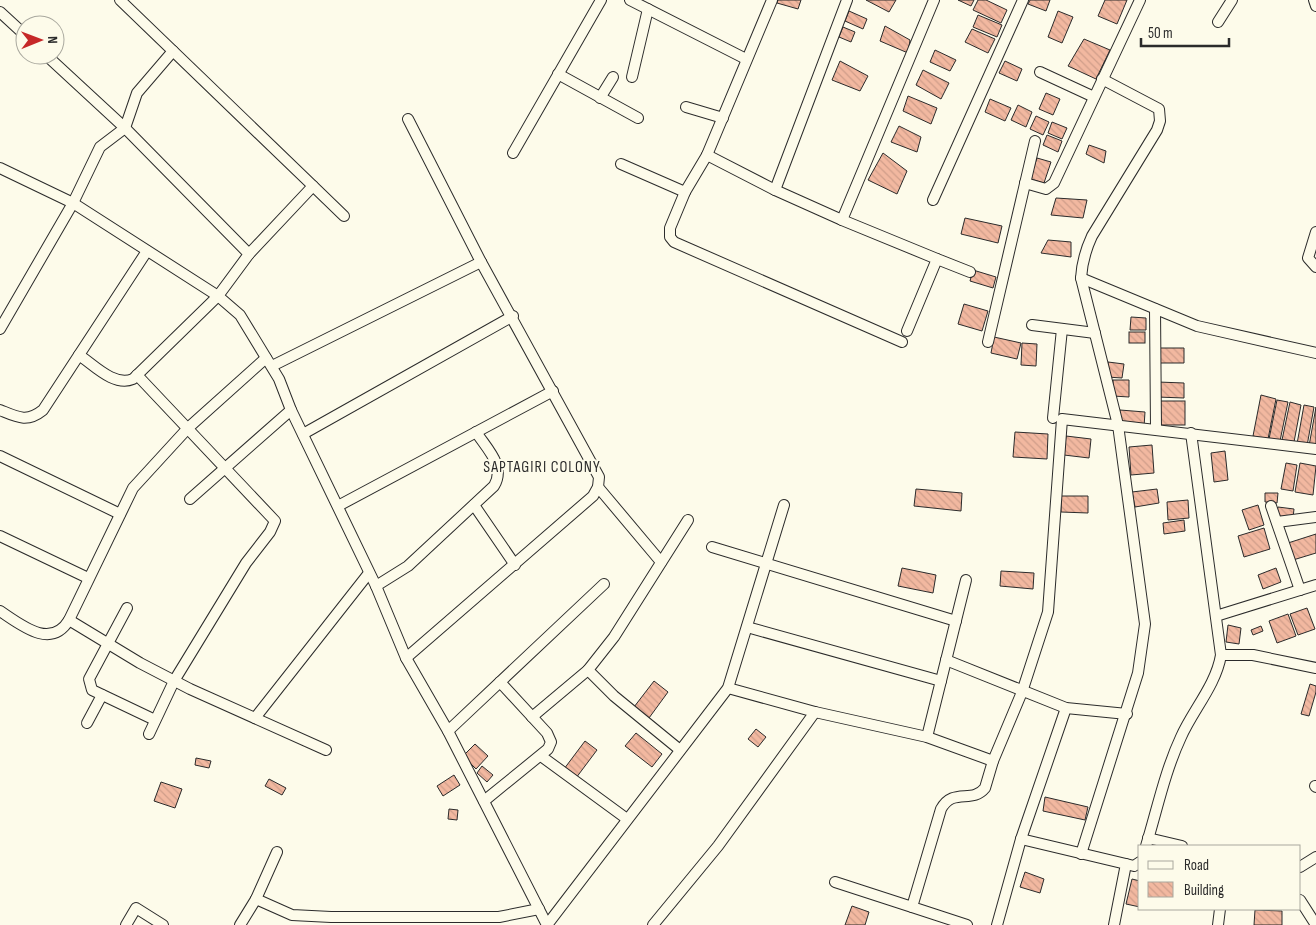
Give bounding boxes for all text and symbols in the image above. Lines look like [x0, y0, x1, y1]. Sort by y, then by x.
north arrow [15, 15, 65, 65]
scale bar [1141, 15, 1228, 47]
text: 50 m [1148, 24, 1173, 43]
text: N [44, 36, 61, 44]
district label: SAPTAGIRI COLONY [483, 458, 601, 477]
legend [1138, 845, 1301, 910]
text: Road [1184, 856, 1209, 875]
text: Building [1184, 881, 1224, 900]

